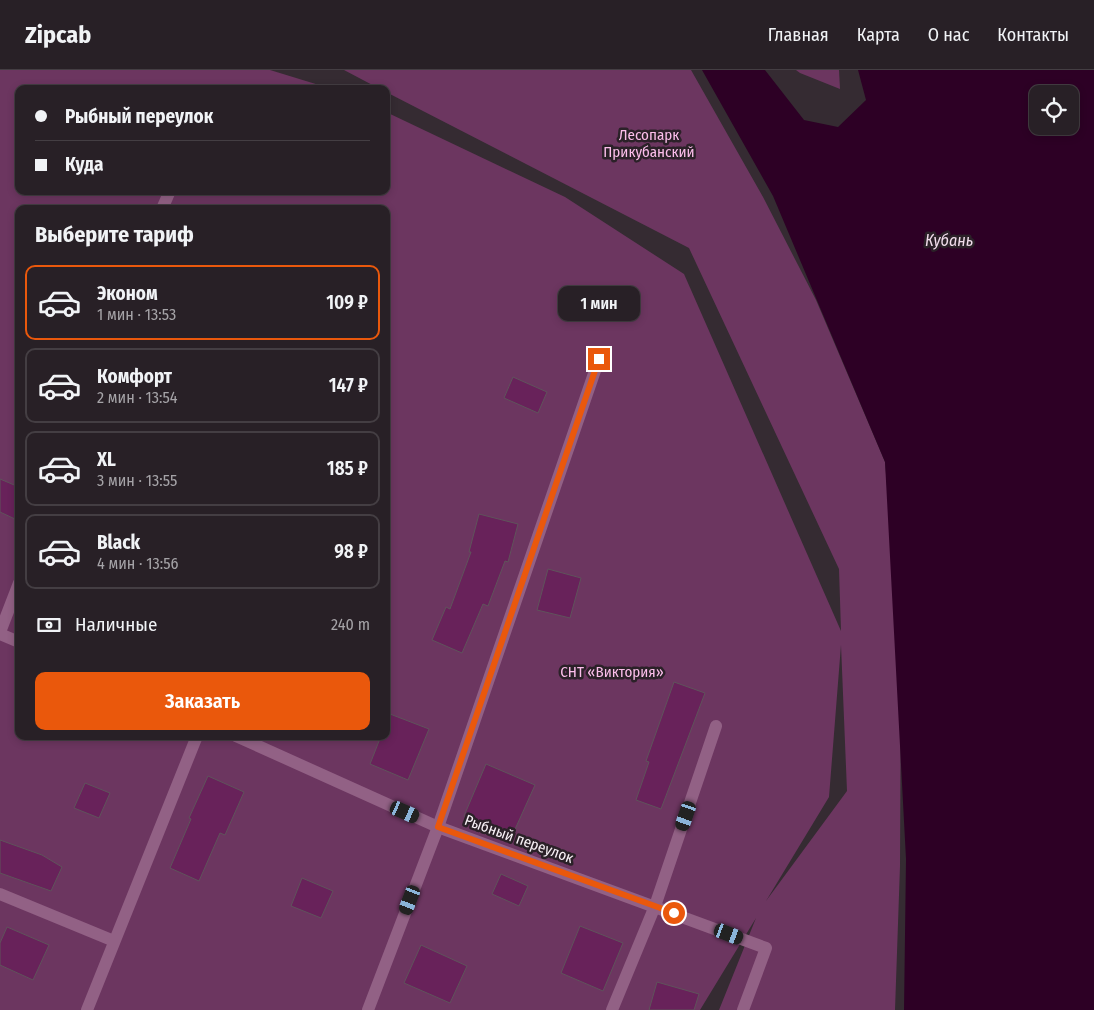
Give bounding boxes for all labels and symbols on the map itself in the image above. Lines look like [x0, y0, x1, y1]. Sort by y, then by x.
park label: Лесопарк Прикубанский [603, 126, 695, 161]
water label: Кубань [925, 231, 973, 250]
callout: 1 мин [558, 286, 640, 322]
route end [588, 348, 610, 370]
park label: СНТ «Виктория» [560, 663, 664, 681]
car [388, 799, 421, 825]
car [674, 799, 697, 833]
street label: Рыбный переулок [462, 811, 576, 867]
car [397, 883, 422, 917]
route start [663, 902, 685, 924]
car [712, 922, 745, 946]

